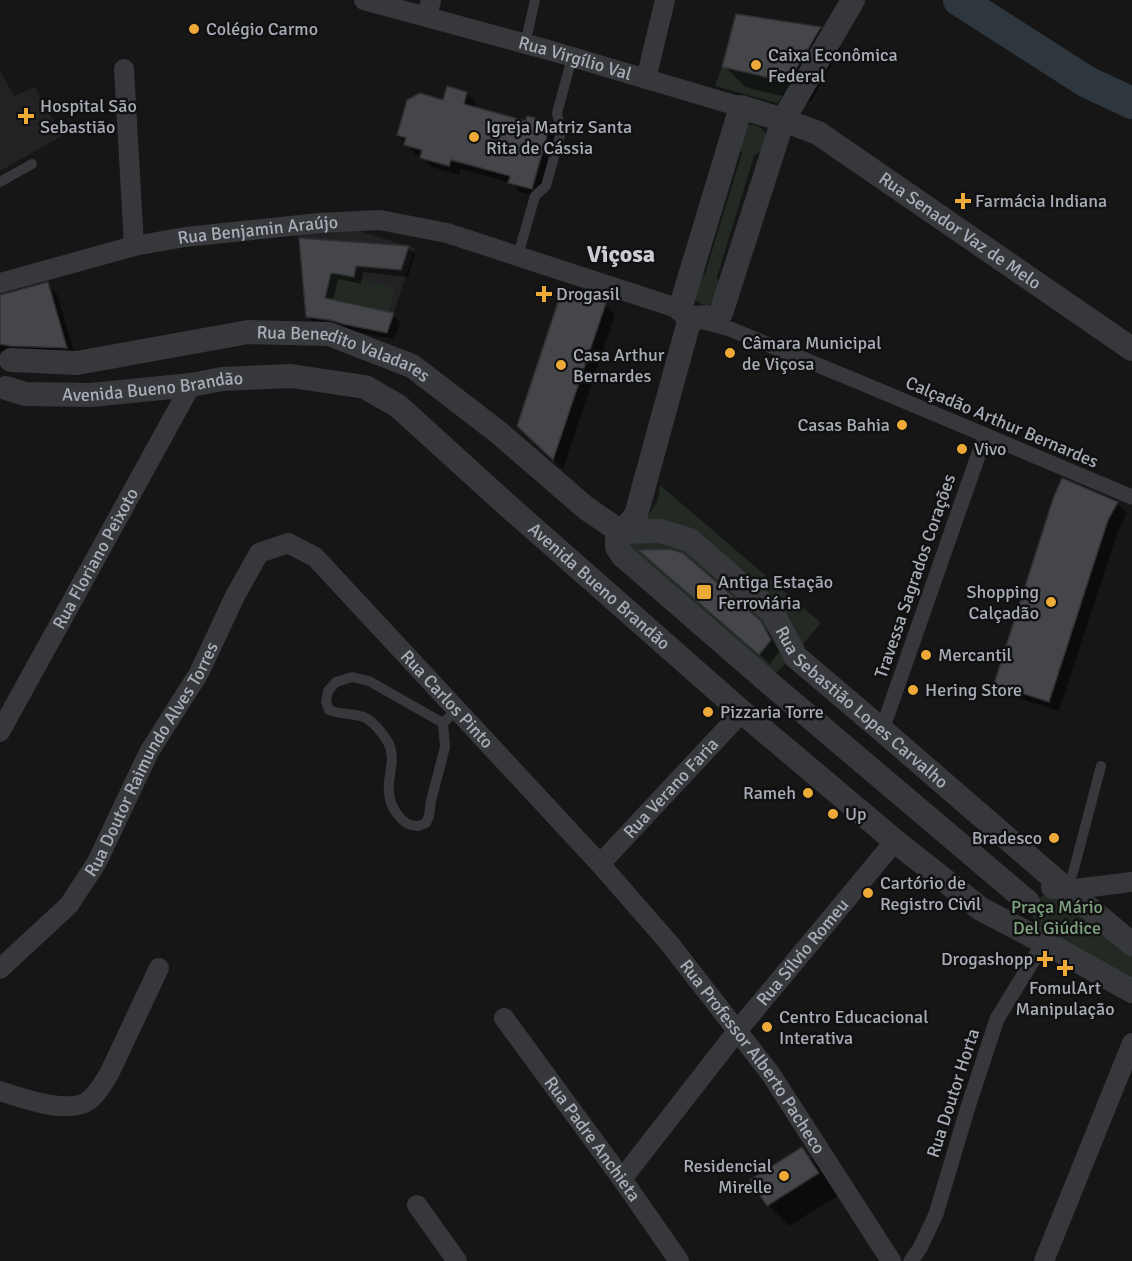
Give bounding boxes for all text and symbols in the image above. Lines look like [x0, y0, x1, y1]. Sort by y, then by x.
place label: Colégio Carmo [206, 18, 318, 40]
marker: Colégio Carmo [187, 22, 201, 36]
street label: Rua Virgílio Val [516, 31, 634, 85]
place label: Caixa Econômica Federal [768, 44, 898, 87]
marker: Caixa Econômica Federal [749, 58, 763, 72]
place label: Hospital São Sebastião [40, 95, 137, 138]
marker: Hospital São Sebastião [17, 107, 35, 125]
place label: Igreja Matriz Santa Rita de Cássia [486, 116, 632, 159]
marker: Igreja Matriz Santa Rita de Cássia [467, 130, 481, 144]
street label: Rua Senador Vaz de Melo [875, 167, 1045, 294]
place label: Farmácia Indiana [975, 190, 1107, 212]
marker: Farmácia Indiana [956, 194, 970, 208]
street label: Rua Benjamin Araújo [176, 211, 339, 249]
district label: Viçosa [587, 239, 655, 269]
place label: Drogasil [556, 283, 620, 305]
marker: Drogasil [537, 287, 551, 301]
street label: Rua Benedito Valadares [256, 321, 434, 387]
place label: Câmara Municipal de Viçosa [742, 332, 882, 375]
place label: Casa Arthur Bernardes [573, 344, 665, 387]
marker: Câmara Municipal de Viçosa [723, 346, 737, 360]
marker: Casa Arthur Bernardes [554, 358, 568, 372]
street label: Avenida Bueno Brandão [62, 367, 243, 406]
street label: Calçadão Arthur Bernardes [902, 371, 1102, 473]
place label: Casas Bahia [797, 414, 890, 436]
marker: Casas Bahia [895, 418, 909, 432]
place label: Vivo [974, 438, 1006, 460]
marker: Vivo [955, 442, 969, 456]
street label: Travessa Sagrados Corações [870, 471, 960, 681]
street label: Rua Floriano Peixoto [48, 484, 143, 633]
street label: Avenida Bueno Brandão [524, 518, 675, 655]
place label: Antiga Estação Ferroviária [718, 571, 833, 614]
place label: Shopping Calçadão [967, 581, 1039, 624]
marker: Antiga Estação Ferroviária [695, 583, 713, 601]
marker: Shopping Calçadão [1044, 595, 1058, 609]
street label: Rua Sebastião Lopes Carvalho [770, 622, 953, 793]
street label: Rua Doutor Raimundo Alves Torres [80, 638, 223, 881]
place label: Mercantil [938, 644, 1012, 666]
street label: Rua Carlos Pinto [396, 645, 498, 753]
marker: Mercantil [919, 648, 933, 662]
place label: Hering Store [925, 679, 1022, 701]
marker: Hering Store [906, 683, 920, 697]
place label: Pizzaria Torre [720, 701, 824, 723]
marker: Pizzaria Torre [701, 705, 715, 719]
street label: Rua Verano Faria [619, 733, 723, 843]
place label: Rameh [743, 782, 796, 804]
marker: Rameh [801, 786, 815, 800]
place label: Up [845, 803, 867, 825]
marker: Up [826, 807, 840, 821]
place label: Bradesco [972, 827, 1042, 849]
marker: Bradesco [1047, 831, 1061, 845]
place label: Cartório de Registro Civil [880, 872, 981, 915]
marker: Cartório de Registro Civil [861, 886, 875, 900]
street label: Rua Sílvio Romeu [752, 894, 854, 1010]
park label: Praça Mário Del Giúdice [1011, 896, 1103, 939]
place label: Drogashopp [941, 948, 1033, 970]
marker: Drogashopp [1038, 952, 1052, 966]
street label: Rua Professor Alberto Pacheco [675, 955, 830, 1158]
marker: FomulArt Manipulação [1058, 961, 1072, 975]
place label: FomulArt Manipulação [1015, 977, 1115, 1020]
place label: Centro Educacional Interativa [779, 1006, 928, 1049]
marker: Centro Educacional Interativa [760, 1020, 774, 1034]
street label: Rua Doutor Horta [922, 1026, 984, 1160]
street label: Rua Padre Anchieta [540, 1072, 645, 1206]
place label: Residencial Mirelle [683, 1155, 772, 1198]
marker: Residencial Mirelle [777, 1169, 791, 1183]

